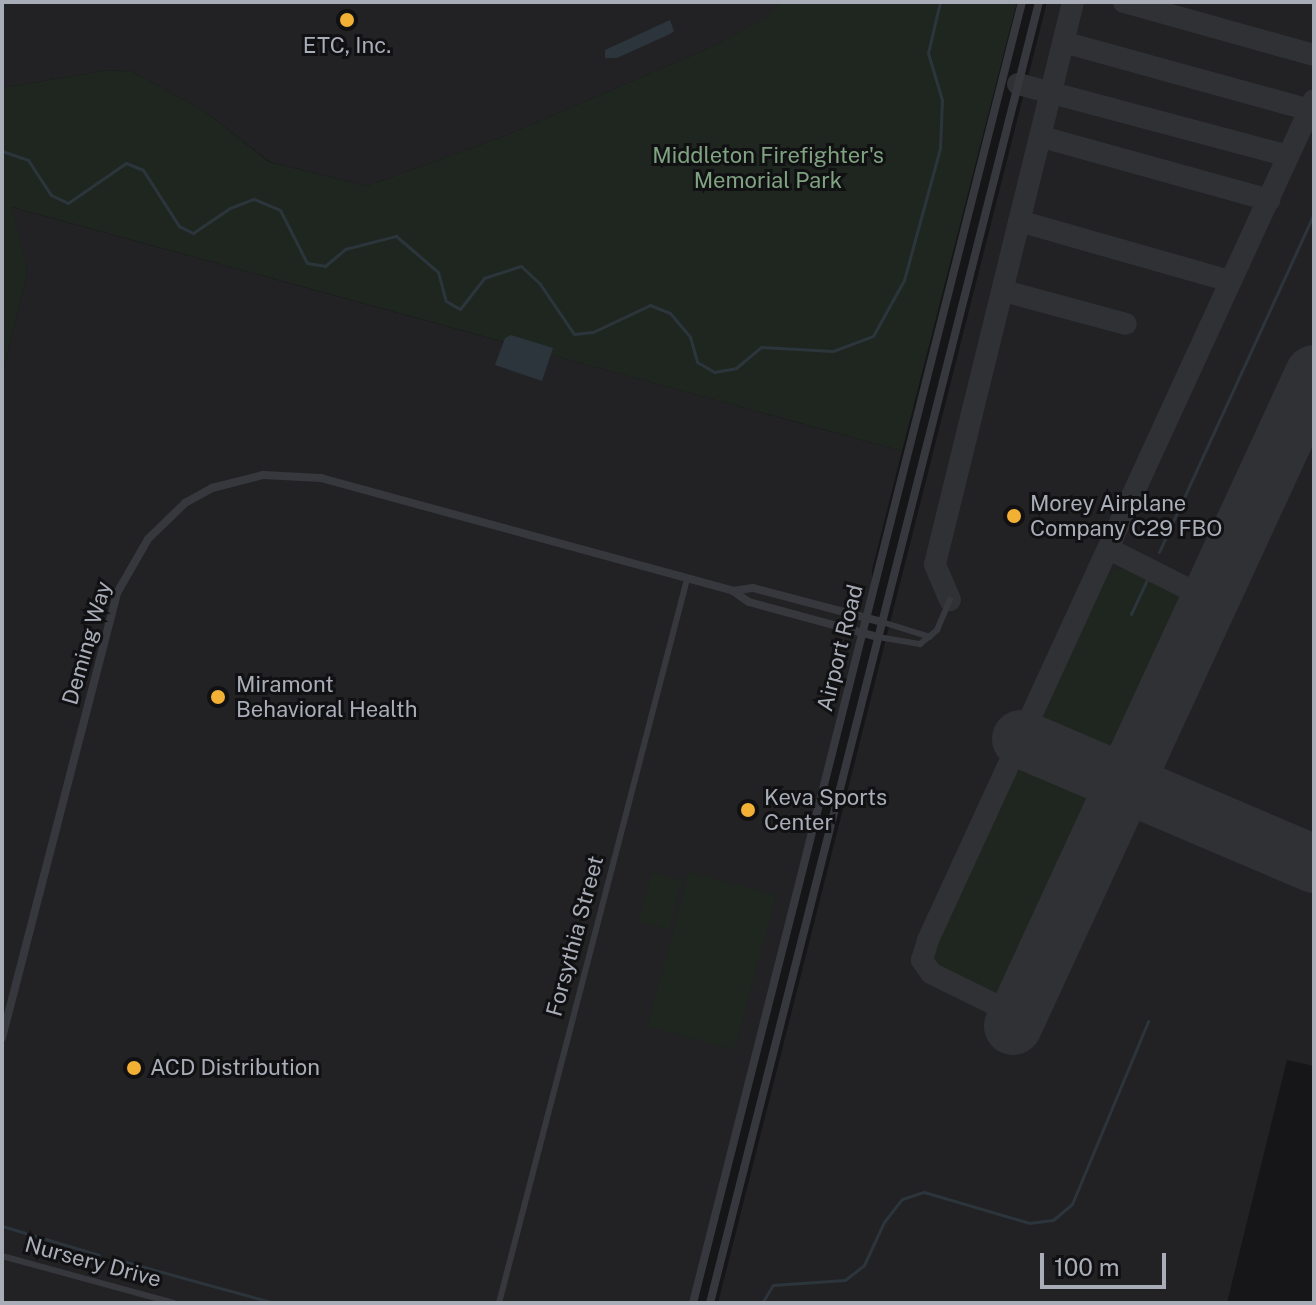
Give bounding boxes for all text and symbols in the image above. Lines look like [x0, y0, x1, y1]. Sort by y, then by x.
marker: ETC, Inc. [338, 11, 356, 29]
place label: ETC, Inc. [303, 33, 391, 59]
park label: Middleton Firefighter's Memorial Park [652, 142, 884, 194]
place label: Morey Airplane Company C29 FBO [1030, 490, 1222, 542]
marker: Morey Airplane Company C29 FBO [1005, 507, 1023, 525]
street label: Deming Way [57, 578, 117, 708]
street label: Airport Road [812, 582, 868, 714]
place label: Miramont Behavioral Health [236, 671, 417, 722]
marker: Miramont Behavioral Health [207, 686, 229, 708]
place label: Keva Sports Center [764, 784, 887, 836]
marker: Keva Sports Center [739, 801, 757, 819]
street label: Forsythia Street [541, 853, 609, 1019]
place label: ACD Distribution [150, 1055, 320, 1081]
marker: ACD Distribution [125, 1059, 143, 1077]
street label: Nursery Drive [22, 1231, 164, 1293]
scale bar [1044, 1237, 1170, 1287]
text: 100 m [1054, 1253, 1120, 1281]

